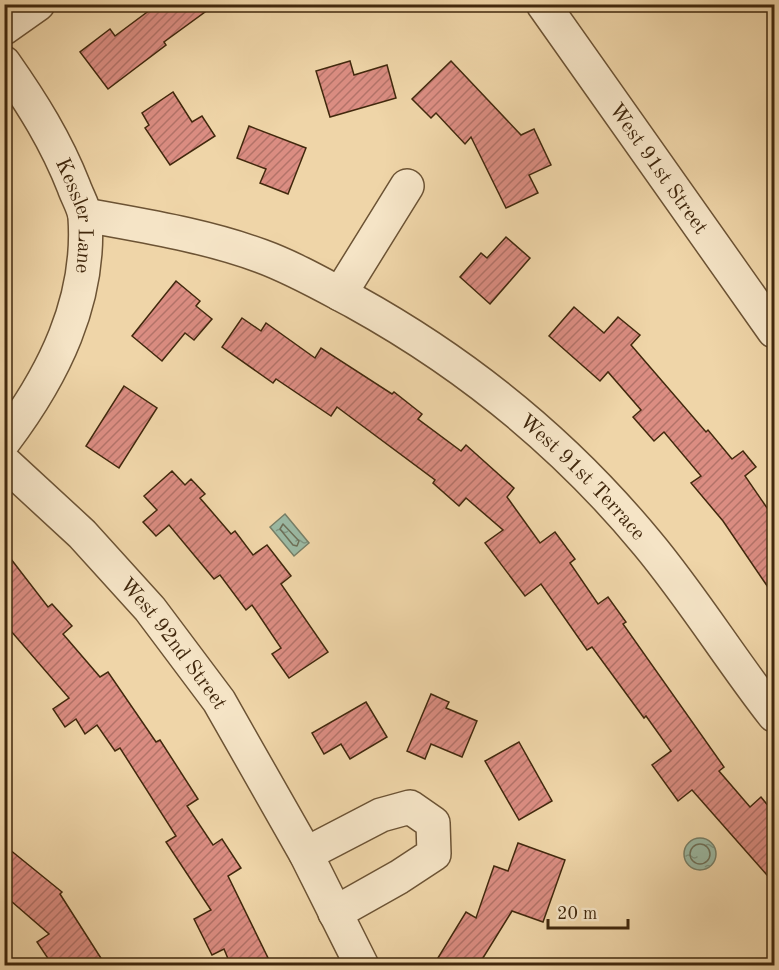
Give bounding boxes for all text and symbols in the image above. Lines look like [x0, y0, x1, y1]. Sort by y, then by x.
street label: West 91st Street [604, 100, 711, 238]
street label: Kessler Lane [51, 155, 95, 275]
street label: West 91st Terrace [515, 411, 649, 545]
street label: West 92nd Street [115, 574, 230, 713]
scale bar [548, 892, 628, 930]
text: 20 m [557, 905, 597, 923]

